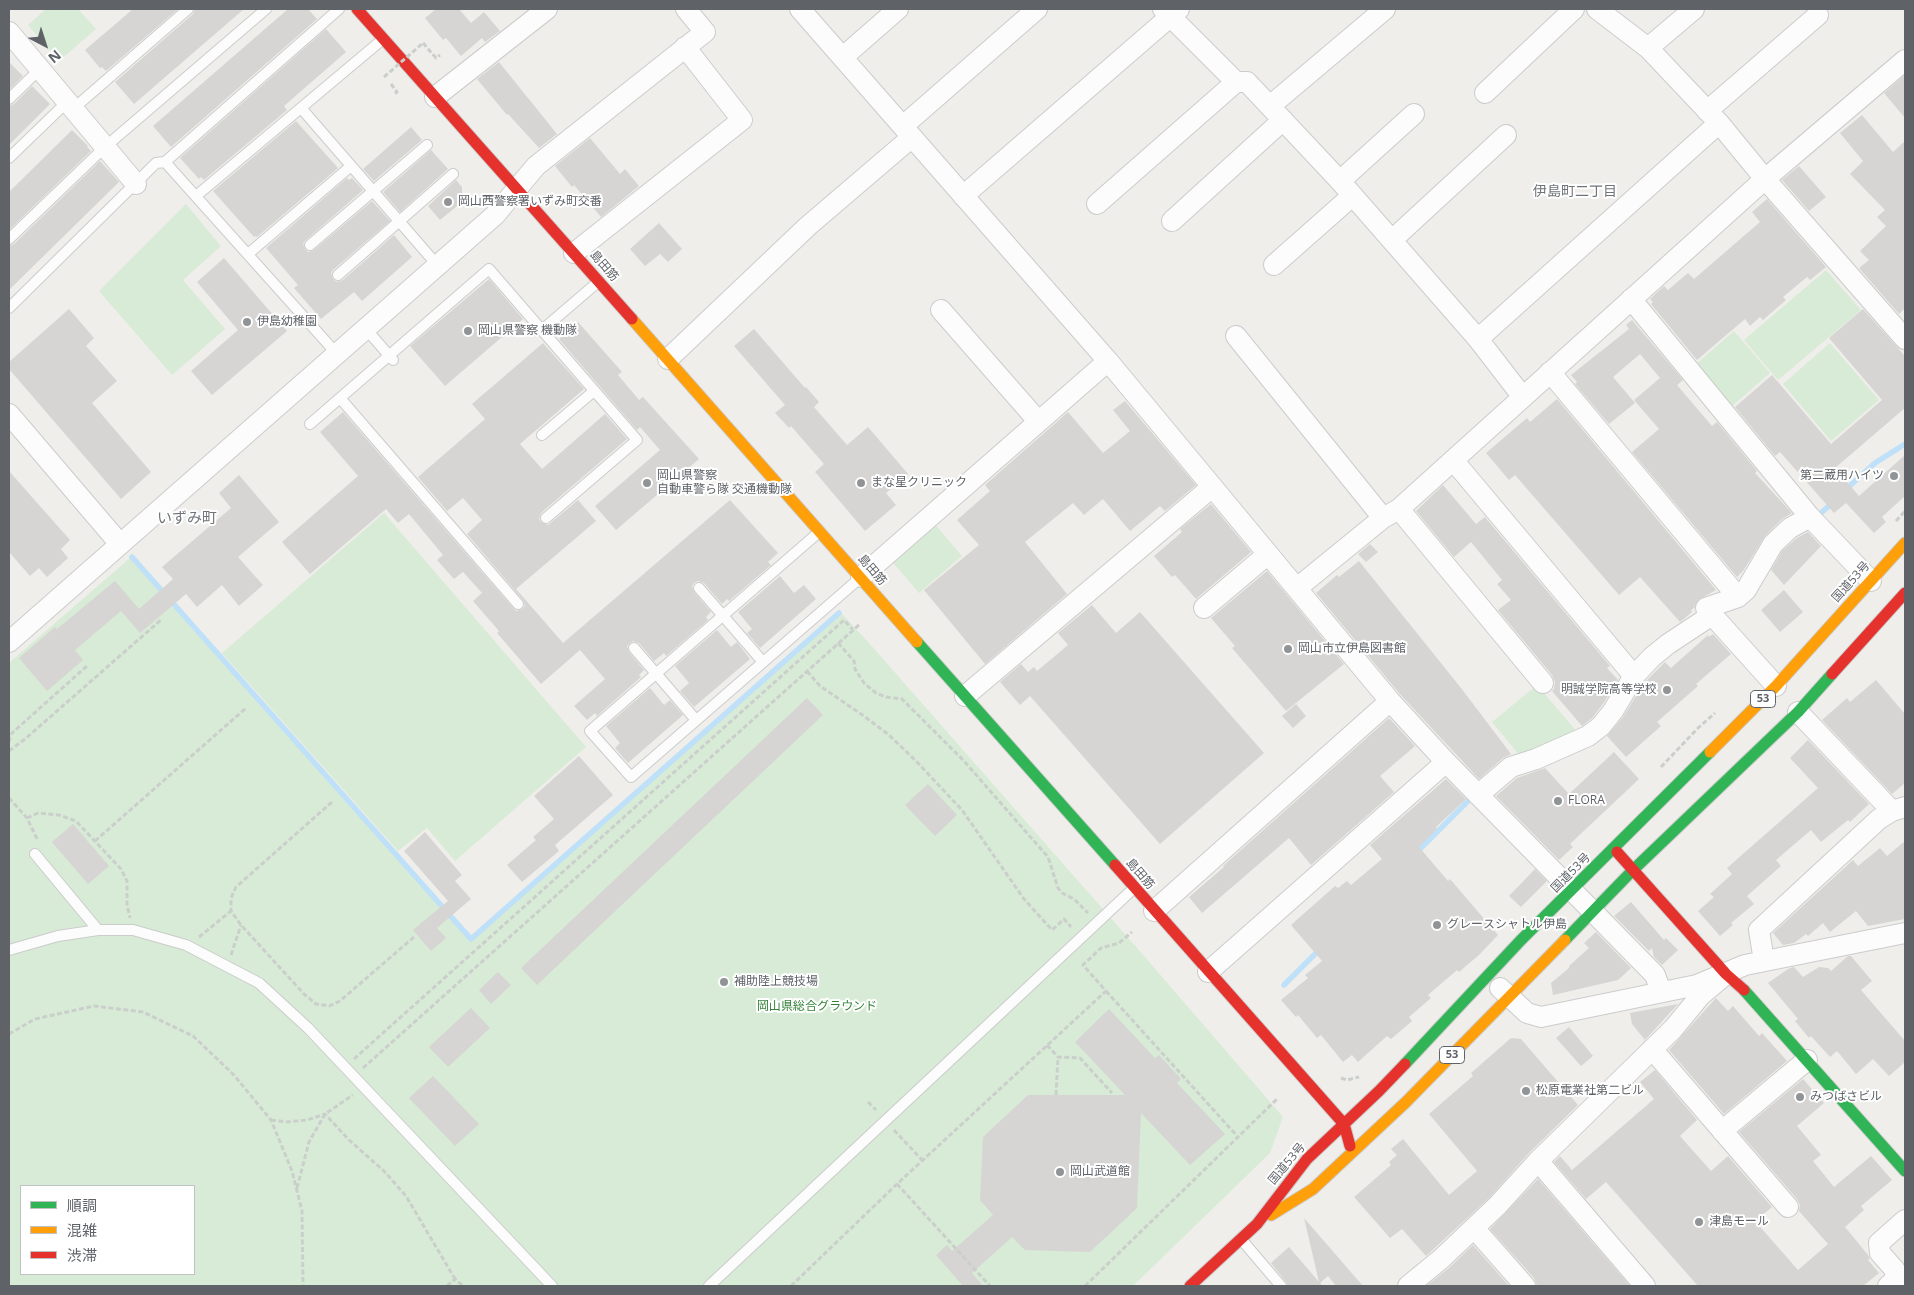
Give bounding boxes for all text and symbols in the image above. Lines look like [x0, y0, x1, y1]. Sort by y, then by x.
north arrow [20, 20, 70, 70]
text: N [44, 46, 65, 68]
district label: 伊島町二丁目 [1533, 184, 1617, 200]
place label: 岡山西警察署いずみ町交番 [458, 195, 602, 209]
marker: 岡山西警察署いずみ町交番 [442, 196, 454, 208]
street label: 島田筋 [587, 248, 621, 284]
place label: 伊島幼稚園 [257, 315, 317, 329]
marker: 伊島幼稚園 [241, 316, 253, 328]
place label: 岡山県警察 機動隊 [478, 324, 577, 338]
marker: 岡山県警察 機動隊 [462, 325, 474, 337]
place label: 岡山県警察 自動車警ら隊 交通機動隊 [657, 469, 792, 497]
place label: 第二蔵用ハイツ [1800, 469, 1884, 483]
marker: 第二蔵用ハイツ [1888, 470, 1900, 482]
place label: まな星クリニック [871, 476, 967, 490]
marker: 岡山県警察 自動車警ら隊 交通機動隊 [641, 477, 653, 489]
marker: まな星クリニック [855, 477, 867, 489]
district label: いずみ町 [157, 510, 217, 528]
street label: 島田筋 [855, 552, 889, 588]
street label: 国道53号 [1829, 559, 1873, 605]
place label: 岡山市立伊島図書館 [1298, 642, 1406, 656]
marker: 岡山市立伊島図書館 [1282, 643, 1294, 655]
place label: 明誠学院高等学校 [1561, 683, 1657, 697]
marker: 明誠学院高等学校 [1661, 684, 1673, 696]
road number: 53 [1750, 691, 1776, 708]
place label: FLORA [1568, 794, 1605, 808]
marker: FLORA [1552, 795, 1564, 807]
street label: 国道53号 [1548, 850, 1594, 896]
street label: 島田筋 [1123, 856, 1157, 892]
place label: グレースシャトル伊島 [1447, 918, 1567, 932]
marker: グレースシャトル伊島 [1431, 919, 1443, 931]
place label: 補助陸上競技場 [734, 975, 818, 989]
marker: 補助陸上競技場 [718, 976, 730, 988]
park label: 岡山県総合グラウンド [757, 1000, 877, 1014]
road number: 53 [1440, 1046, 1464, 1064]
place label: 松原電業社第二ビル [1536, 1084, 1644, 1098]
marker: 松原電業社第二ビル [1520, 1085, 1532, 1097]
place label: みつばさビル [1810, 1090, 1882, 1104]
marker: みつばさビル [1794, 1091, 1806, 1103]
street label: 国道53号 [1266, 1140, 1308, 1188]
place label: 岡山武道館 [1070, 1165, 1130, 1179]
marker: 岡山武道館 [1054, 1166, 1066, 1178]
legend [20, 1185, 195, 1275]
text: 順調 [67, 1195, 97, 1215]
place label: 津島モール [1709, 1215, 1769, 1229]
marker: 津島モール [1693, 1216, 1705, 1228]
text: 混雑 [67, 1220, 97, 1240]
text: 渋滞 [67, 1245, 97, 1265]

